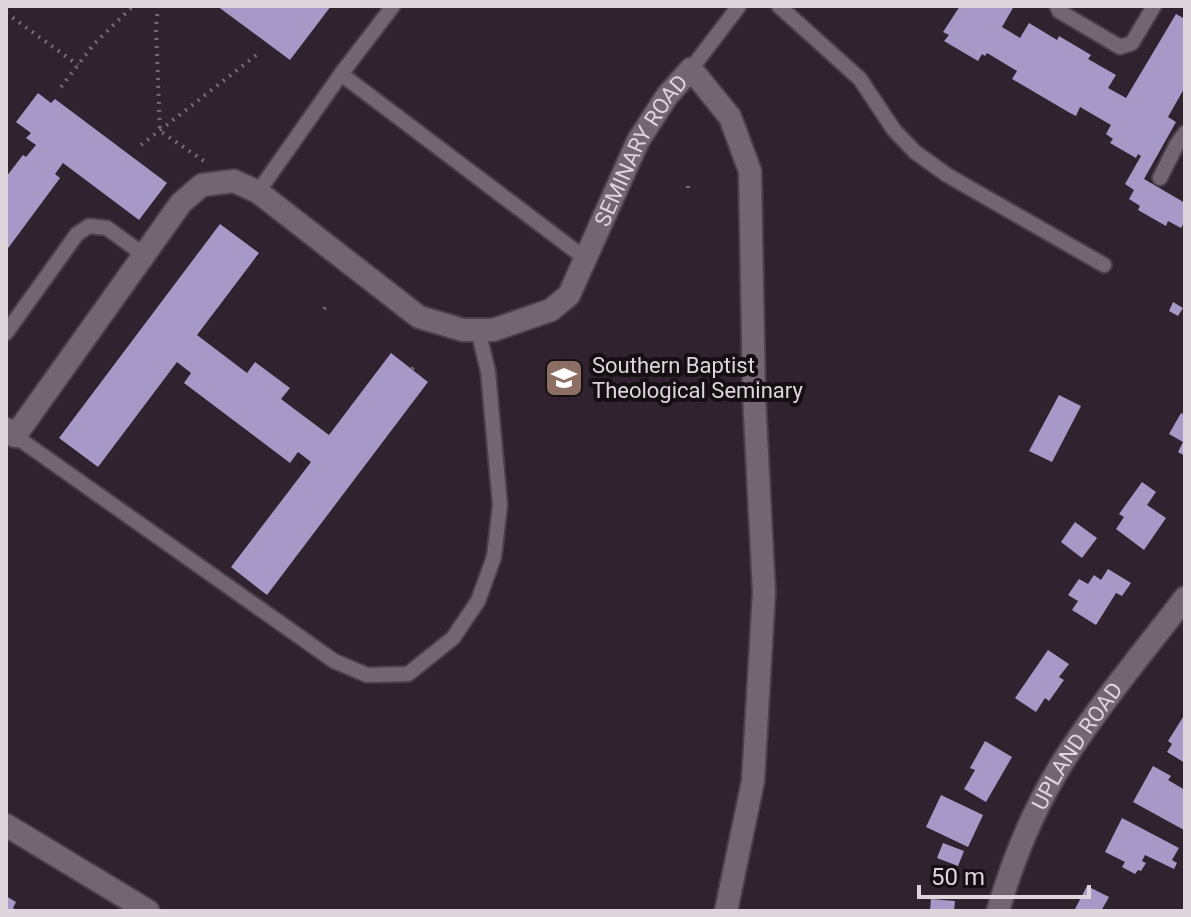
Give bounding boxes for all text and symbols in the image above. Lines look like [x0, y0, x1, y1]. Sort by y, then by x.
street label: SEMINARY ROAD [589, 69, 693, 230]
place label: Southern Baptist Theological Seminary [592, 353, 803, 403]
school or university icon: Southern Baptist Theological Seminary [543, 357, 585, 399]
street label: UPLAND ROAD [1026, 677, 1127, 814]
scale bar [919, 849, 1089, 899]
text: 50 m [931, 863, 985, 891]

